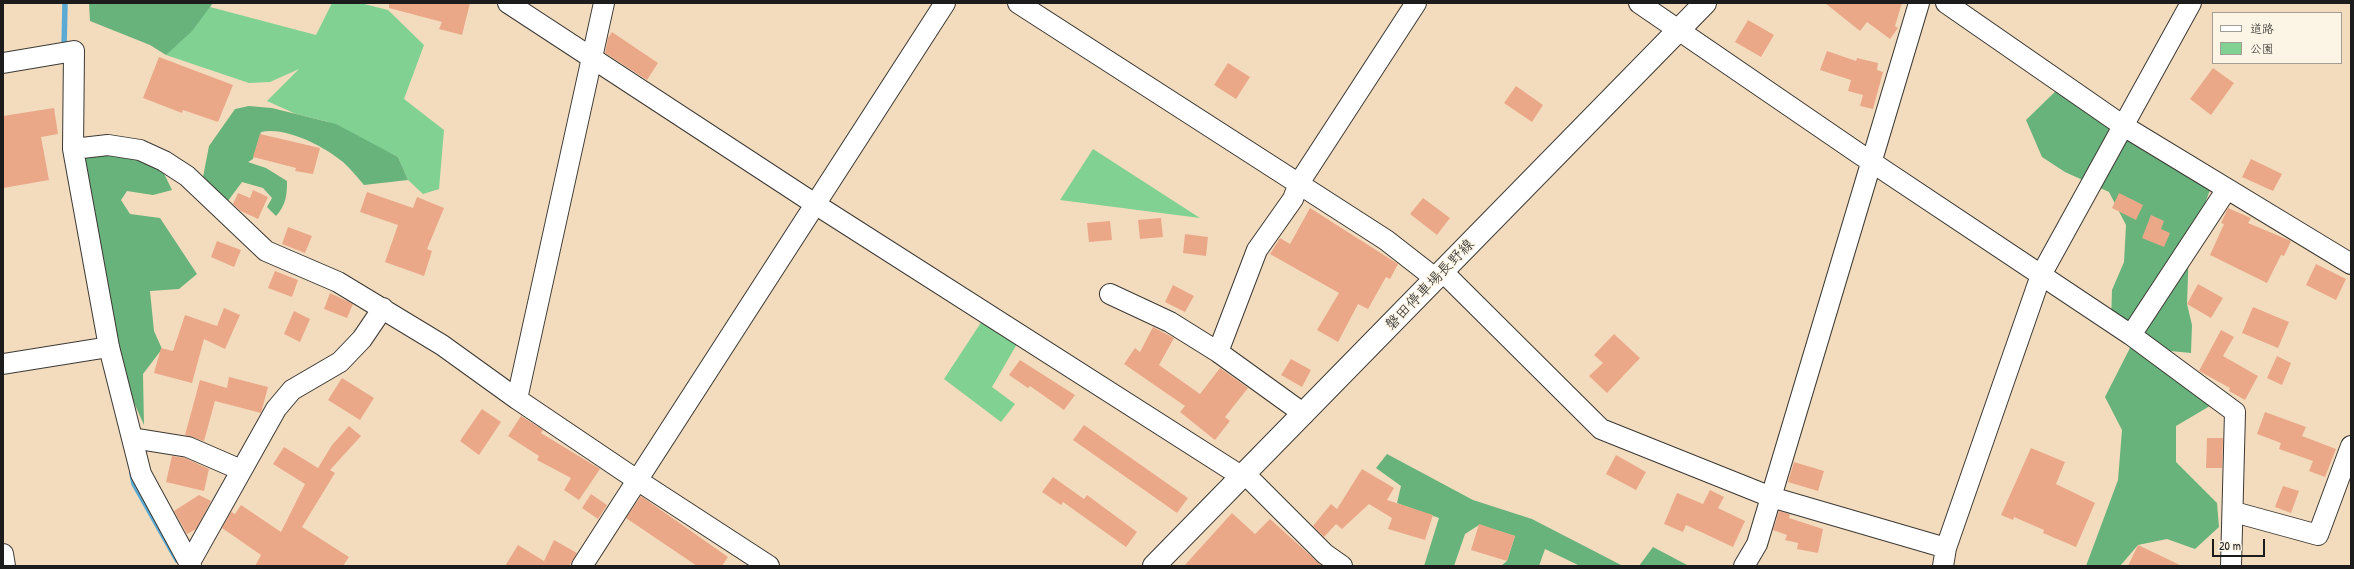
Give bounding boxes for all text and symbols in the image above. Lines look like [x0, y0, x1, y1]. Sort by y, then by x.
legend [2212, 12, 2342, 64]
text: 道路 [2250, 20, 2274, 37]
text: 公園 [2250, 40, 2274, 57]
street label: 磐田停車場長野線 [1382, 236, 1478, 334]
scale bar [2214, 531, 2267, 557]
text: 20 m [2219, 537, 2241, 554]

